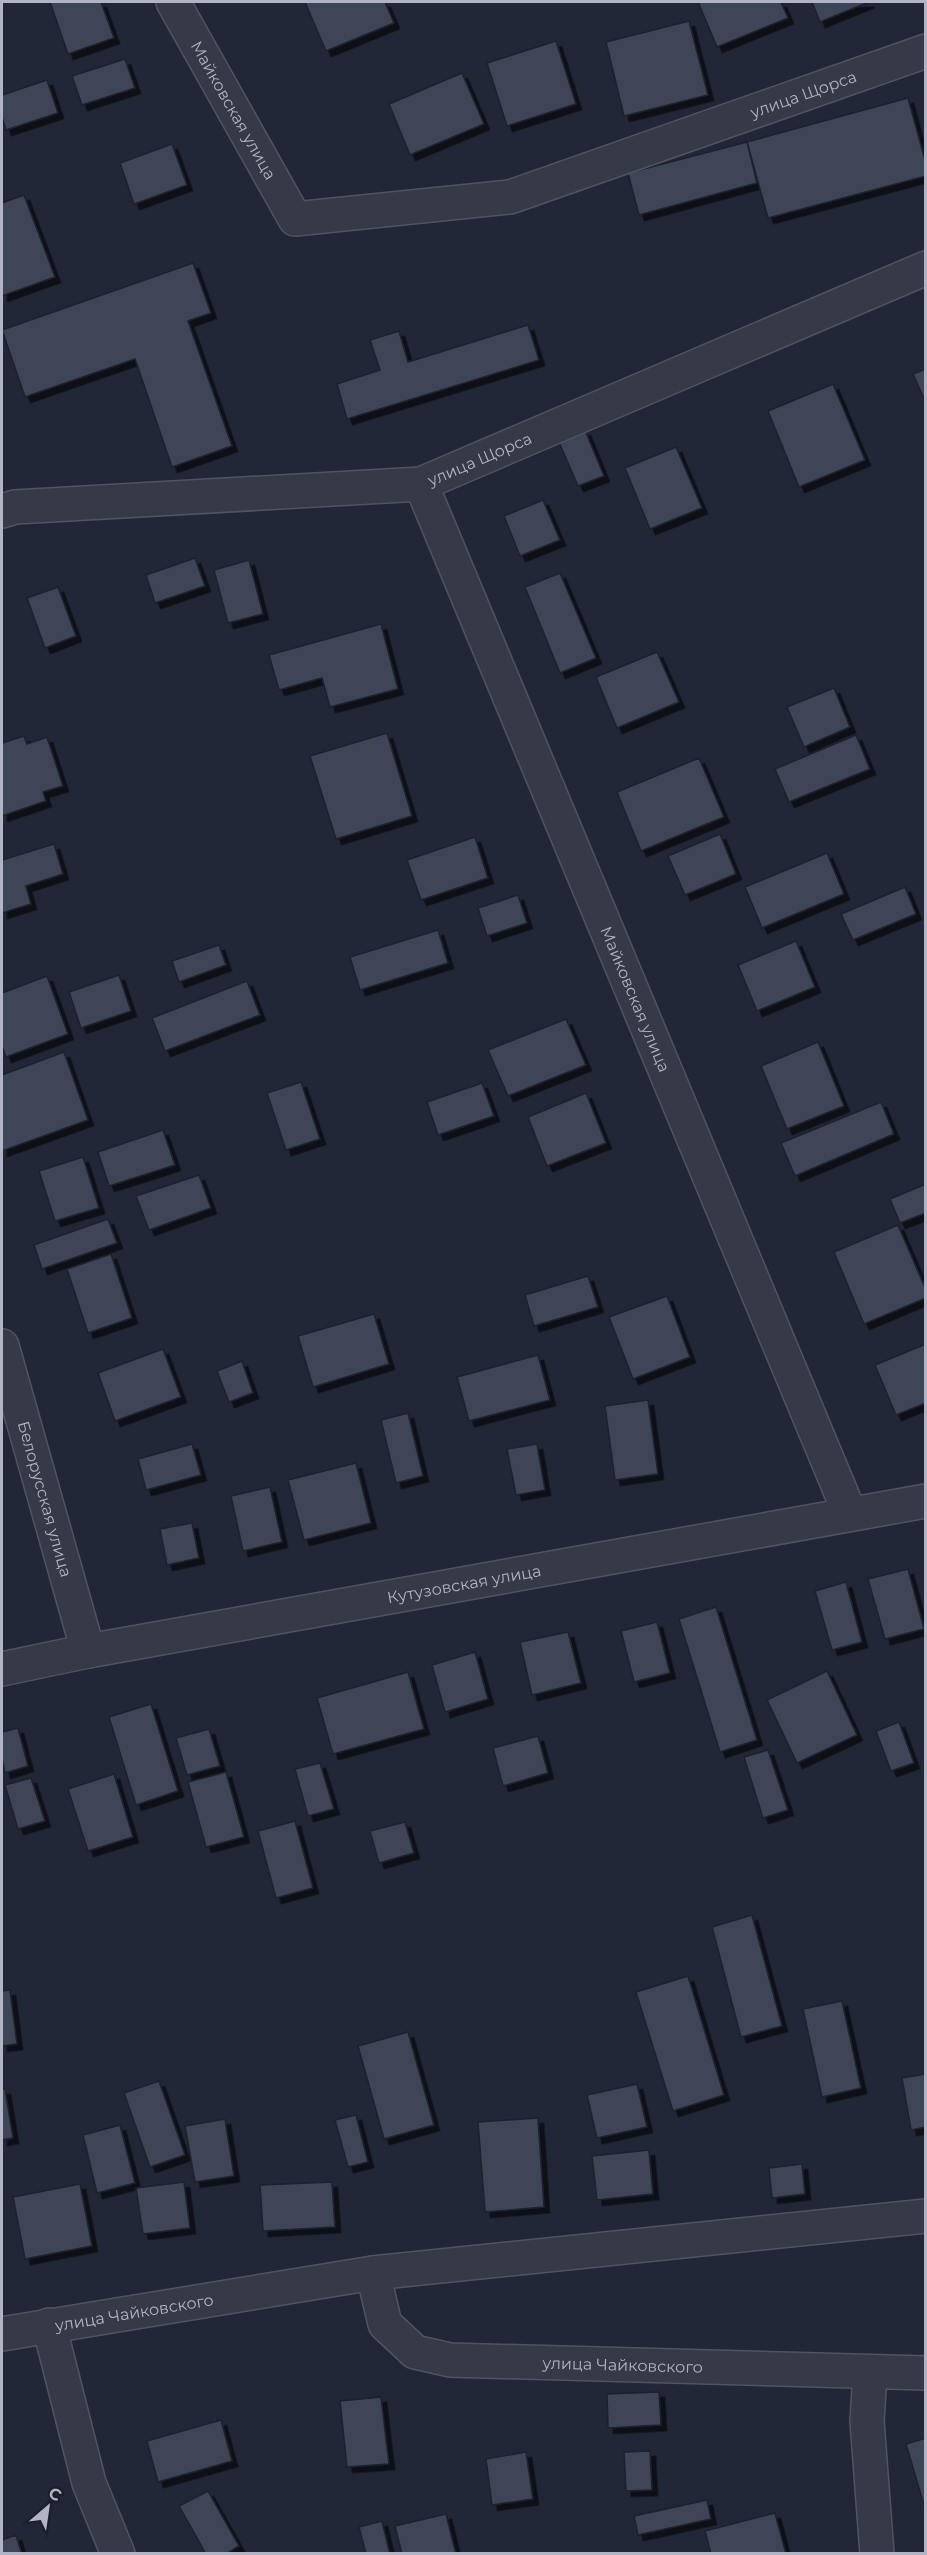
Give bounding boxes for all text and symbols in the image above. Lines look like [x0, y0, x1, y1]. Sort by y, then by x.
street label: Майковская улица [187, 37, 280, 183]
street label: улица Щорса [747, 67, 859, 122]
street label: улица Щорса [424, 428, 535, 490]
street label: Майковская улица [597, 923, 674, 1075]
street label: Белорусская улица [14, 1419, 76, 1579]
street label: Кутузовская улица [386, 1561, 543, 1607]
street label: улица Чайковского [52, 2290, 215, 2335]
street label: улица Чайковского [541, 2353, 703, 2376]
north arrow [18, 2477, 78, 2537]
text: С [45, 2483, 65, 2506]

